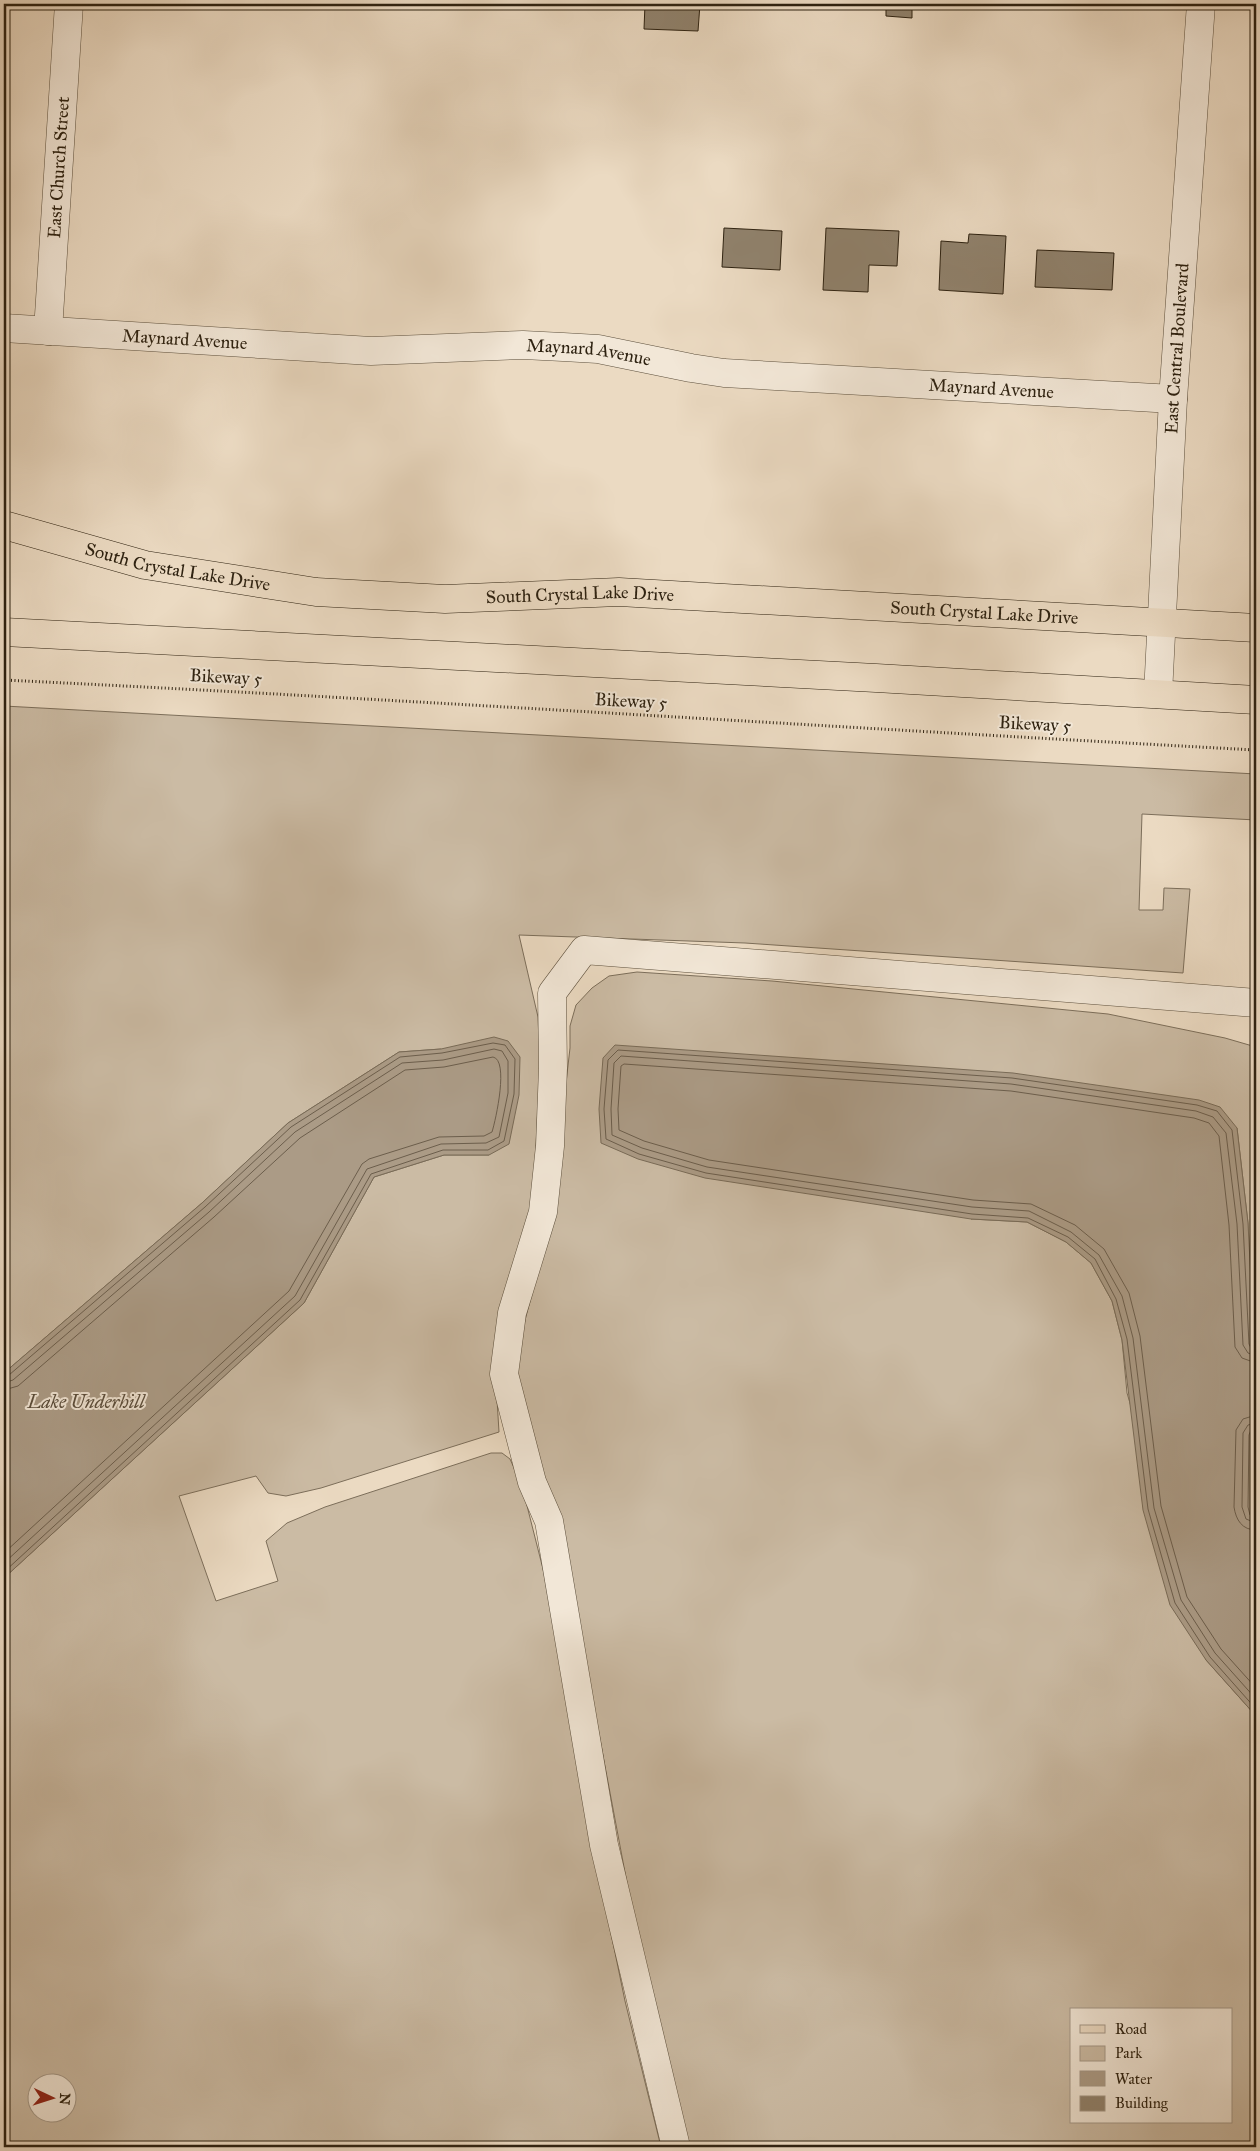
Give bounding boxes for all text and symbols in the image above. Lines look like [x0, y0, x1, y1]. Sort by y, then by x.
street label: East Church Street [43, 95, 74, 239]
street label: East Central Boulevard [1160, 262, 1194, 434]
street label: Maynard Avenue [121, 324, 248, 354]
street label: Maynard Avenue [526, 334, 653, 371]
street label: Maynard Avenue [928, 374, 1055, 403]
street label: South Crystal Lake Drive [83, 538, 272, 596]
street label: South Crystal Lake Drive [485, 581, 675, 608]
street label: South Crystal Lake Drive [890, 596, 1079, 629]
street label: Bikeway 5 [189, 664, 263, 690]
street label: Bikeway 5 [594, 688, 668, 714]
street label: Bikeway 5 [998, 711, 1072, 737]
water label: Lake Underhill [26, 1390, 146, 1413]
legend [1070, 2008, 1232, 2124]
text: Road [1115, 2020, 1147, 2038]
text: Park [1115, 2044, 1142, 2062]
text: Water [1115, 2070, 1152, 2088]
north arrow [28, 2074, 78, 2124]
text: N [56, 2092, 73, 2106]
text: Building [1115, 2094, 1169, 2112]

